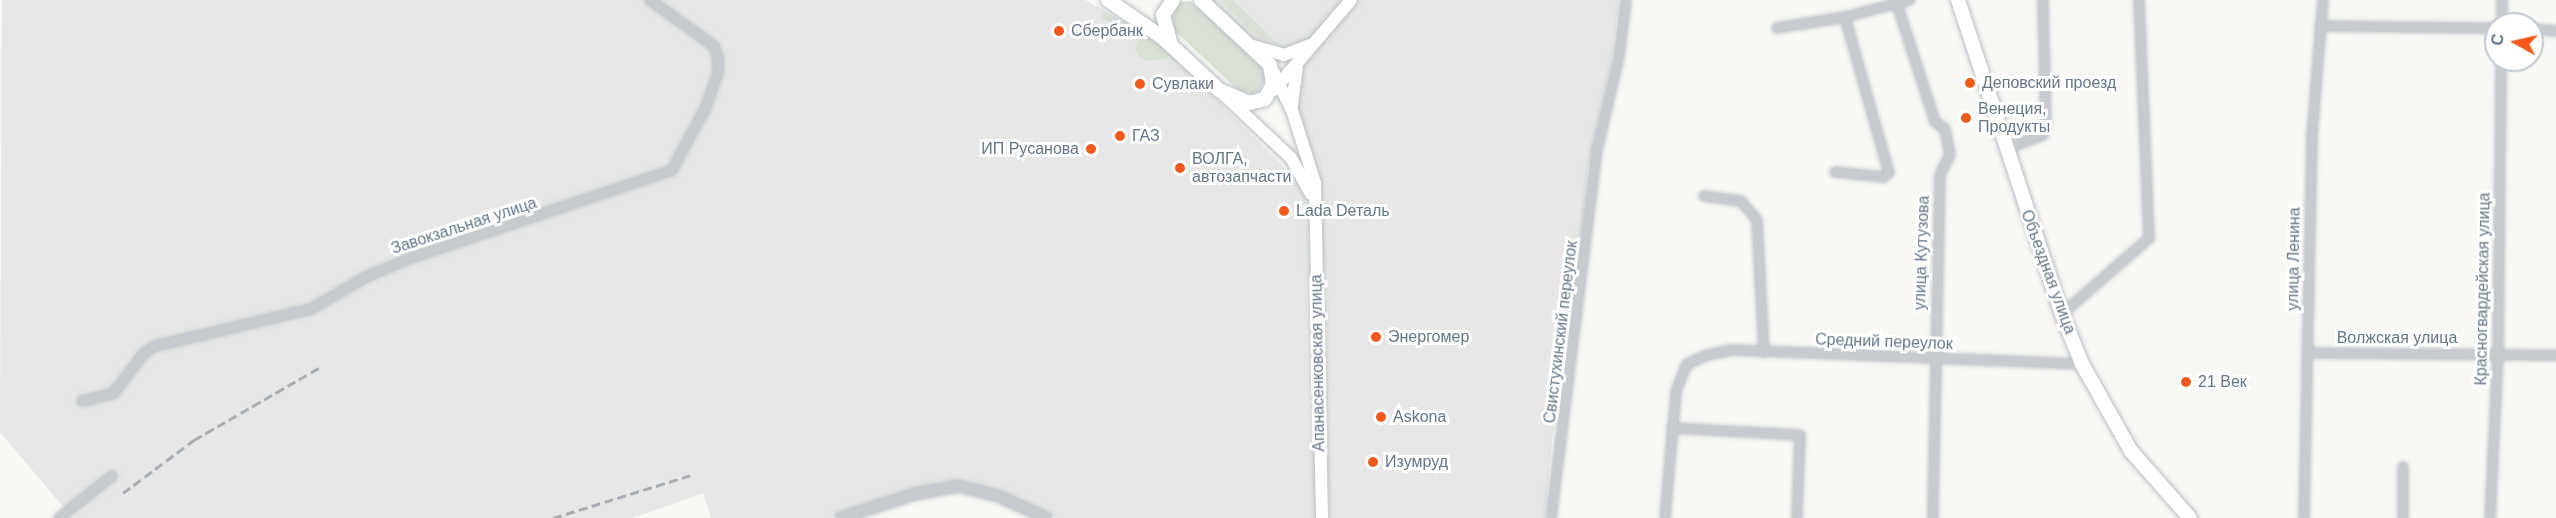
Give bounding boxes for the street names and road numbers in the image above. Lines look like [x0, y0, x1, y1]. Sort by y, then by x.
street label: Красногвардейская улица [2472, 192, 2494, 386]
street label: Завокзальная улица [389, 193, 539, 259]
street label: улица Кутузова [1910, 195, 1934, 311]
street label: Объездная улица [2017, 207, 2079, 337]
street label: улица Ленина [2283, 207, 2305, 311]
street label: Свистухинский переулок [1540, 240, 1582, 424]
street label: Апанасенковская улица [1307, 274, 1329, 452]
street label: Волжская улица [2337, 328, 2457, 348]
street label: Средний переулок [1815, 330, 1953, 354]

